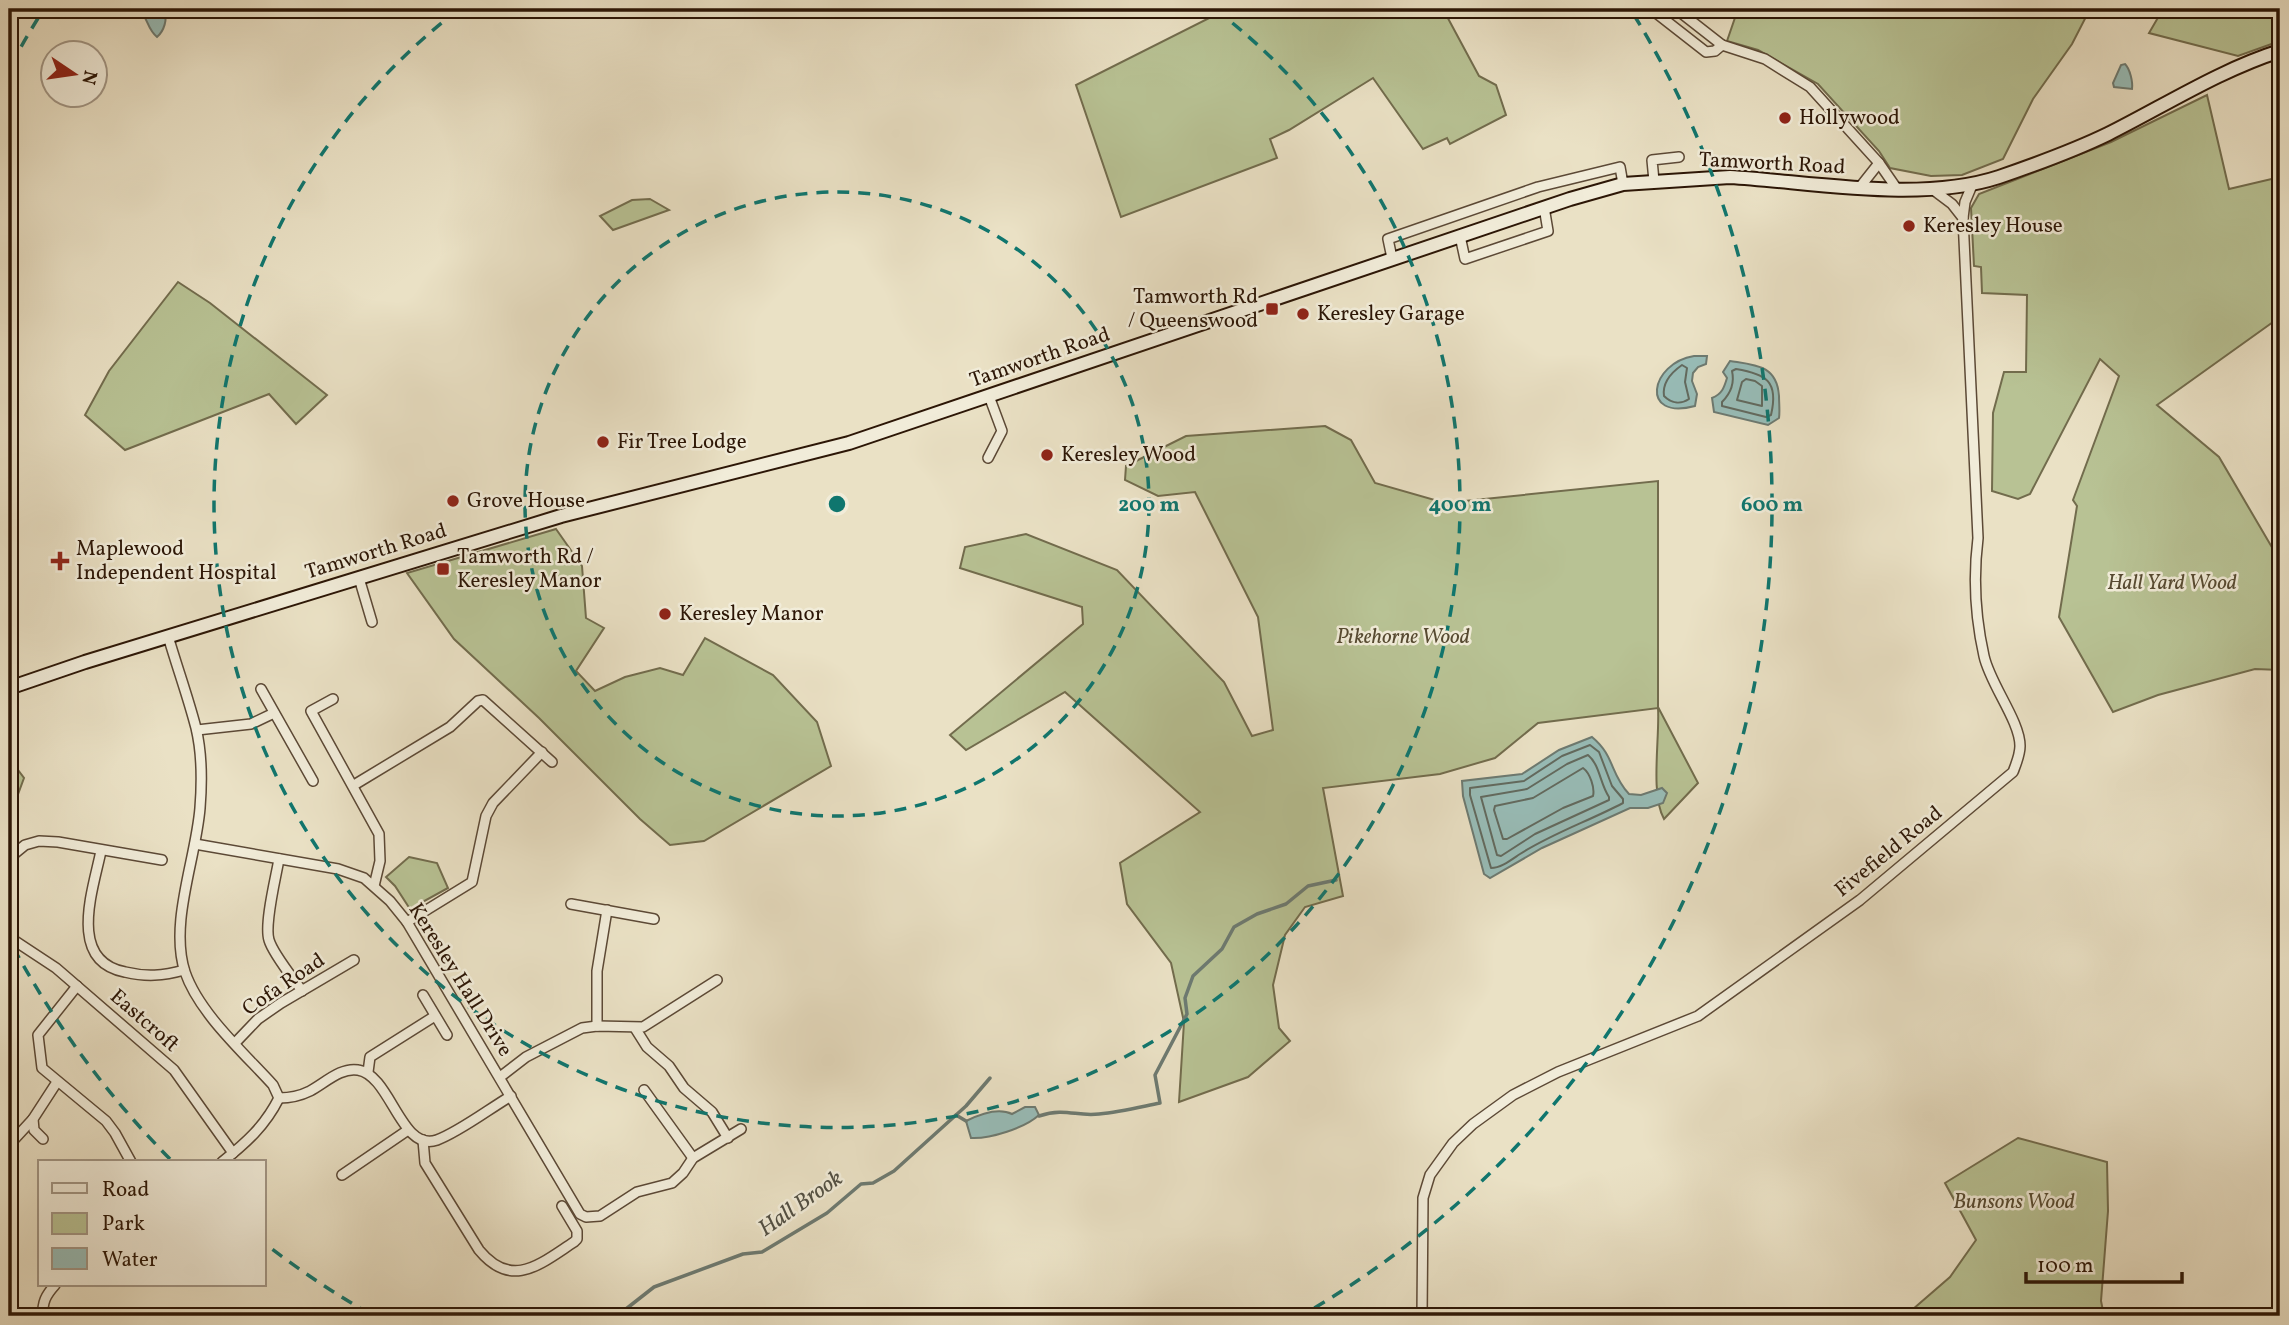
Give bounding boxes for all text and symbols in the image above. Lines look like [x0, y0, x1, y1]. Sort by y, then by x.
north arrow [38, 38, 108, 108]
text: N [74, 68, 103, 87]
place label: Hollywood [1799, 104, 1900, 133]
marker: Hollywood [1777, 110, 1793, 126]
street label: Tamworth Road [1698, 146, 1846, 182]
place label: Keresley House [1923, 212, 2063, 241]
marker: Keresley House [1901, 218, 1917, 234]
place label: Tamworth Rd / Queenswood [1128, 283, 1258, 336]
place label: Keresley Garage [1317, 300, 1465, 329]
marker: Tamworth Rd / Queenswood [1264, 301, 1280, 317]
marker: Keresley Garage [1295, 306, 1311, 322]
street label: Tamworth Road [966, 320, 1114, 396]
place label: Fir Tree Lodge [617, 428, 747, 457]
marker: Fir Tree Lodge [595, 434, 611, 450]
place label: Keresley Wood [1061, 441, 1196, 470]
marker: Keresley Wood [1039, 447, 1055, 463]
place label: Grove House [467, 487, 585, 516]
text: 200 m [1118, 491, 1180, 520]
text: 400 m [1429, 491, 1491, 520]
text: 600 m [1741, 491, 1803, 520]
centre of rings [825, 492, 849, 516]
marker: Grove House [445, 493, 461, 509]
street label: Tamworth Road [302, 517, 450, 587]
place label: Maplewood Independent Hospital [76, 535, 277, 588]
place label: Tamworth Rd / Keresley Manor [457, 543, 602, 596]
marker: Maplewood Independent Hospital [50, 551, 70, 571]
marker: Tamworth Rd / Keresley Manor [435, 561, 451, 577]
park label: Hall Yard Wood [2107, 569, 2237, 598]
place label: Keresley Manor [679, 600, 824, 629]
marker: Keresley Manor [657, 606, 673, 622]
park label: Pikehorne Wood [1336, 623, 1470, 652]
street label: Fivefield Road [1829, 799, 1949, 905]
street label: Keresley Hall Drive [401, 898, 519, 1063]
street label: Cofa Road [237, 947, 331, 1023]
street label: Eastcroft [103, 983, 185, 1059]
legend [38, 1160, 266, 1286]
water label: Hall Brook [752, 1163, 850, 1245]
text: Road [102, 1176, 149, 1205]
park label: Bunsons Wood [1953, 1188, 2075, 1217]
text: Park [102, 1210, 145, 1239]
scale bar [2026, 1241, 2182, 1285]
text: Water [102, 1246, 158, 1275]
text: 100 m [2037, 1252, 2094, 1281]

